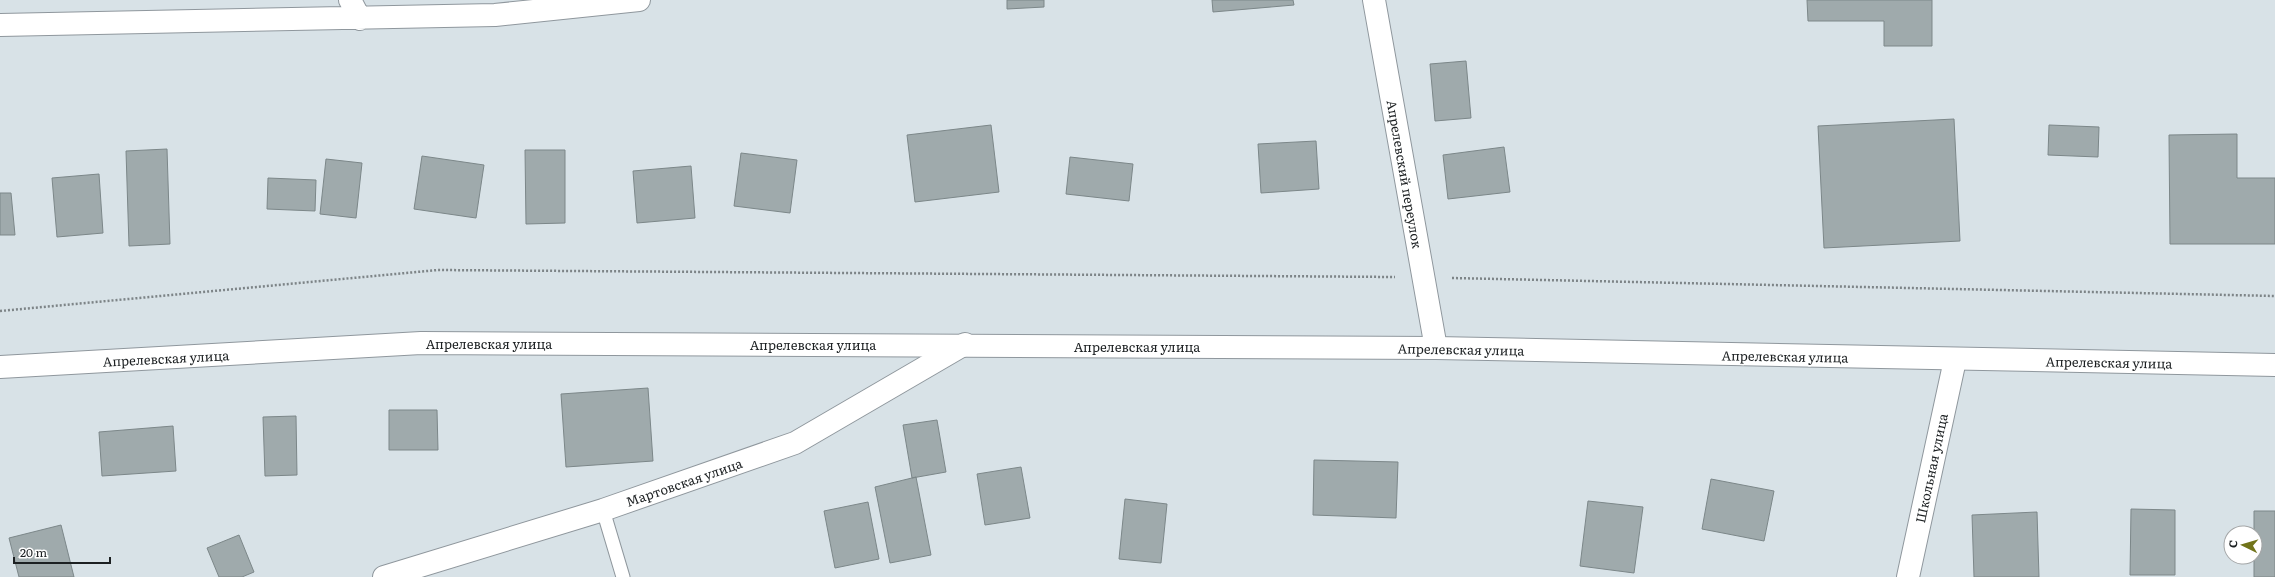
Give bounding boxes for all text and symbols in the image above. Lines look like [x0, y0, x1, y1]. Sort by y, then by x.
street label: Апрелевский переулок [1383, 98, 1427, 250]
street label: Апрелевская улица [426, 334, 552, 353]
street label: Апрелевская улица [750, 335, 876, 354]
street label: Апрелевская улица [1074, 337, 1200, 356]
street label: Апрелевская улица [1397, 338, 1525, 360]
street label: Апрелевская улица [102, 345, 230, 371]
street label: Апрелевская улица [1721, 345, 1849, 367]
street label: Апрелевская улица [2045, 351, 2173, 373]
street label: Школьная улица [1910, 411, 1952, 525]
street label: Мартовская улица [623, 453, 745, 511]
north arrow [2223, 525, 2263, 565]
scale bar [14, 539, 110, 565]
text: С [2224, 539, 2240, 549]
text: 20 m [20, 543, 47, 561]

